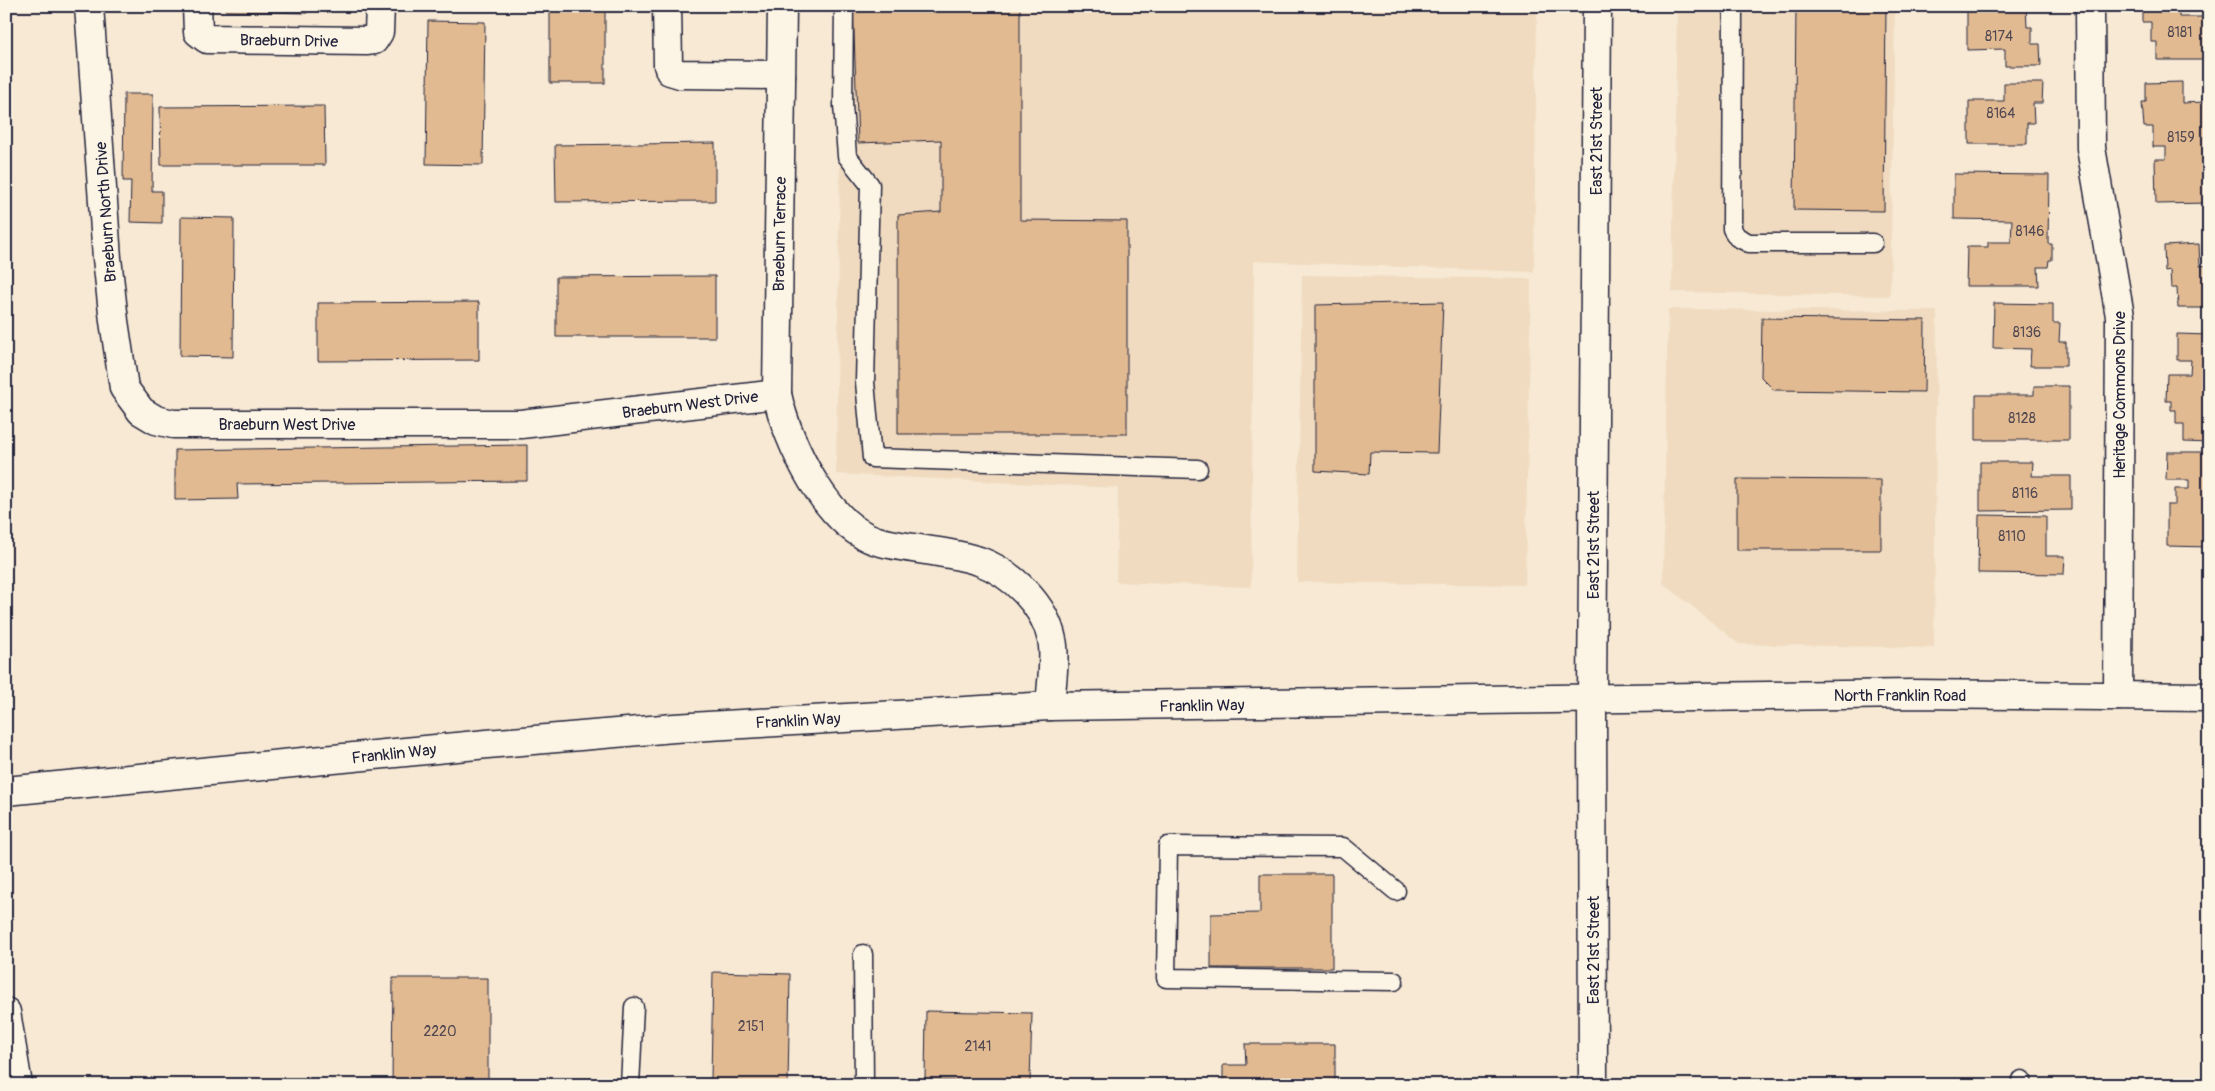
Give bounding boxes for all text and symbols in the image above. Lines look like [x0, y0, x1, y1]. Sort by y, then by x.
house number: 8181 [2167, 24, 2193, 41]
house number: 8174 [1985, 28, 2013, 45]
street label: Braeburn Drive [240, 30, 338, 52]
street label: East 21st Street [1587, 86, 1607, 195]
house number: 8164 [1987, 105, 2015, 122]
house number: 8159 [2167, 129, 2195, 146]
street label: Braeburn North Drive [91, 141, 121, 283]
street label: Braeburn Terrace [769, 176, 791, 292]
house number: 8146 [2016, 223, 2044, 240]
street label: Heritage Commons Drive [2110, 311, 2130, 479]
house number: 8136 [2013, 324, 2041, 341]
street label: Braeburn West Drive [621, 387, 759, 423]
house number: 8128 [2008, 410, 2036, 427]
street label: Braeburn West Drive [218, 415, 356, 435]
house number: 8116 [2012, 485, 2038, 502]
street label: East 21st Street [1584, 490, 1604, 599]
house number: 8110 [1998, 528, 2026, 545]
street label: North Franklin Road [1834, 686, 1966, 706]
street label: Franklin Way [1159, 695, 1245, 717]
street label: Franklin Way [755, 709, 841, 733]
street label: Franklin Way [351, 740, 438, 768]
street label: East 21st Street [1584, 895, 1604, 1004]
house number: 2151 [738, 1018, 764, 1035]
house number: 2220 [423, 1023, 457, 1040]
house number: 2141 [965, 1038, 991, 1055]

